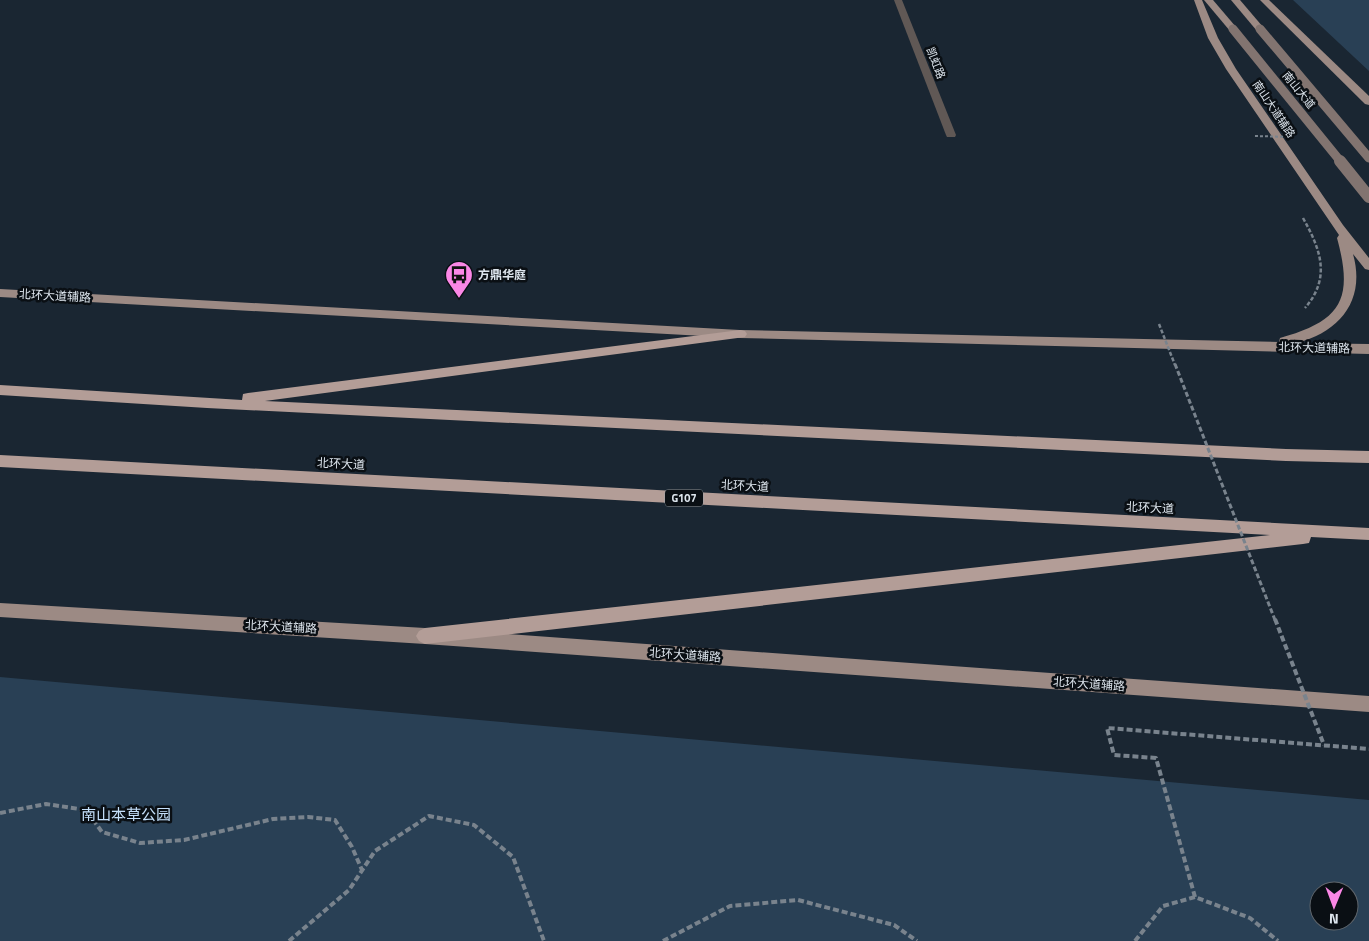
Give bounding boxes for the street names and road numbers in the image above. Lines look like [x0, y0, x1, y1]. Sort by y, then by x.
street label: 凯虹路 [923, 45, 949, 81]
street label: 南山大道 [1279, 68, 1319, 112]
street label: 南山大道辅路 [1249, 77, 1299, 141]
street label: 北环大道辅路 [19, 284, 91, 307]
street label: 北环大道辅路 [1278, 337, 1350, 358]
street label: 北环大道 [317, 453, 365, 474]
street label: 北环大道 [721, 475, 769, 496]
road number: G107 [665, 489, 703, 506]
street label: 北环大道 [1126, 497, 1174, 518]
street label: 北环大道辅路 [245, 615, 317, 638]
street label: 北环大道辅路 [648, 643, 722, 666]
street label: 北环大道辅路 [1052, 672, 1126, 695]

